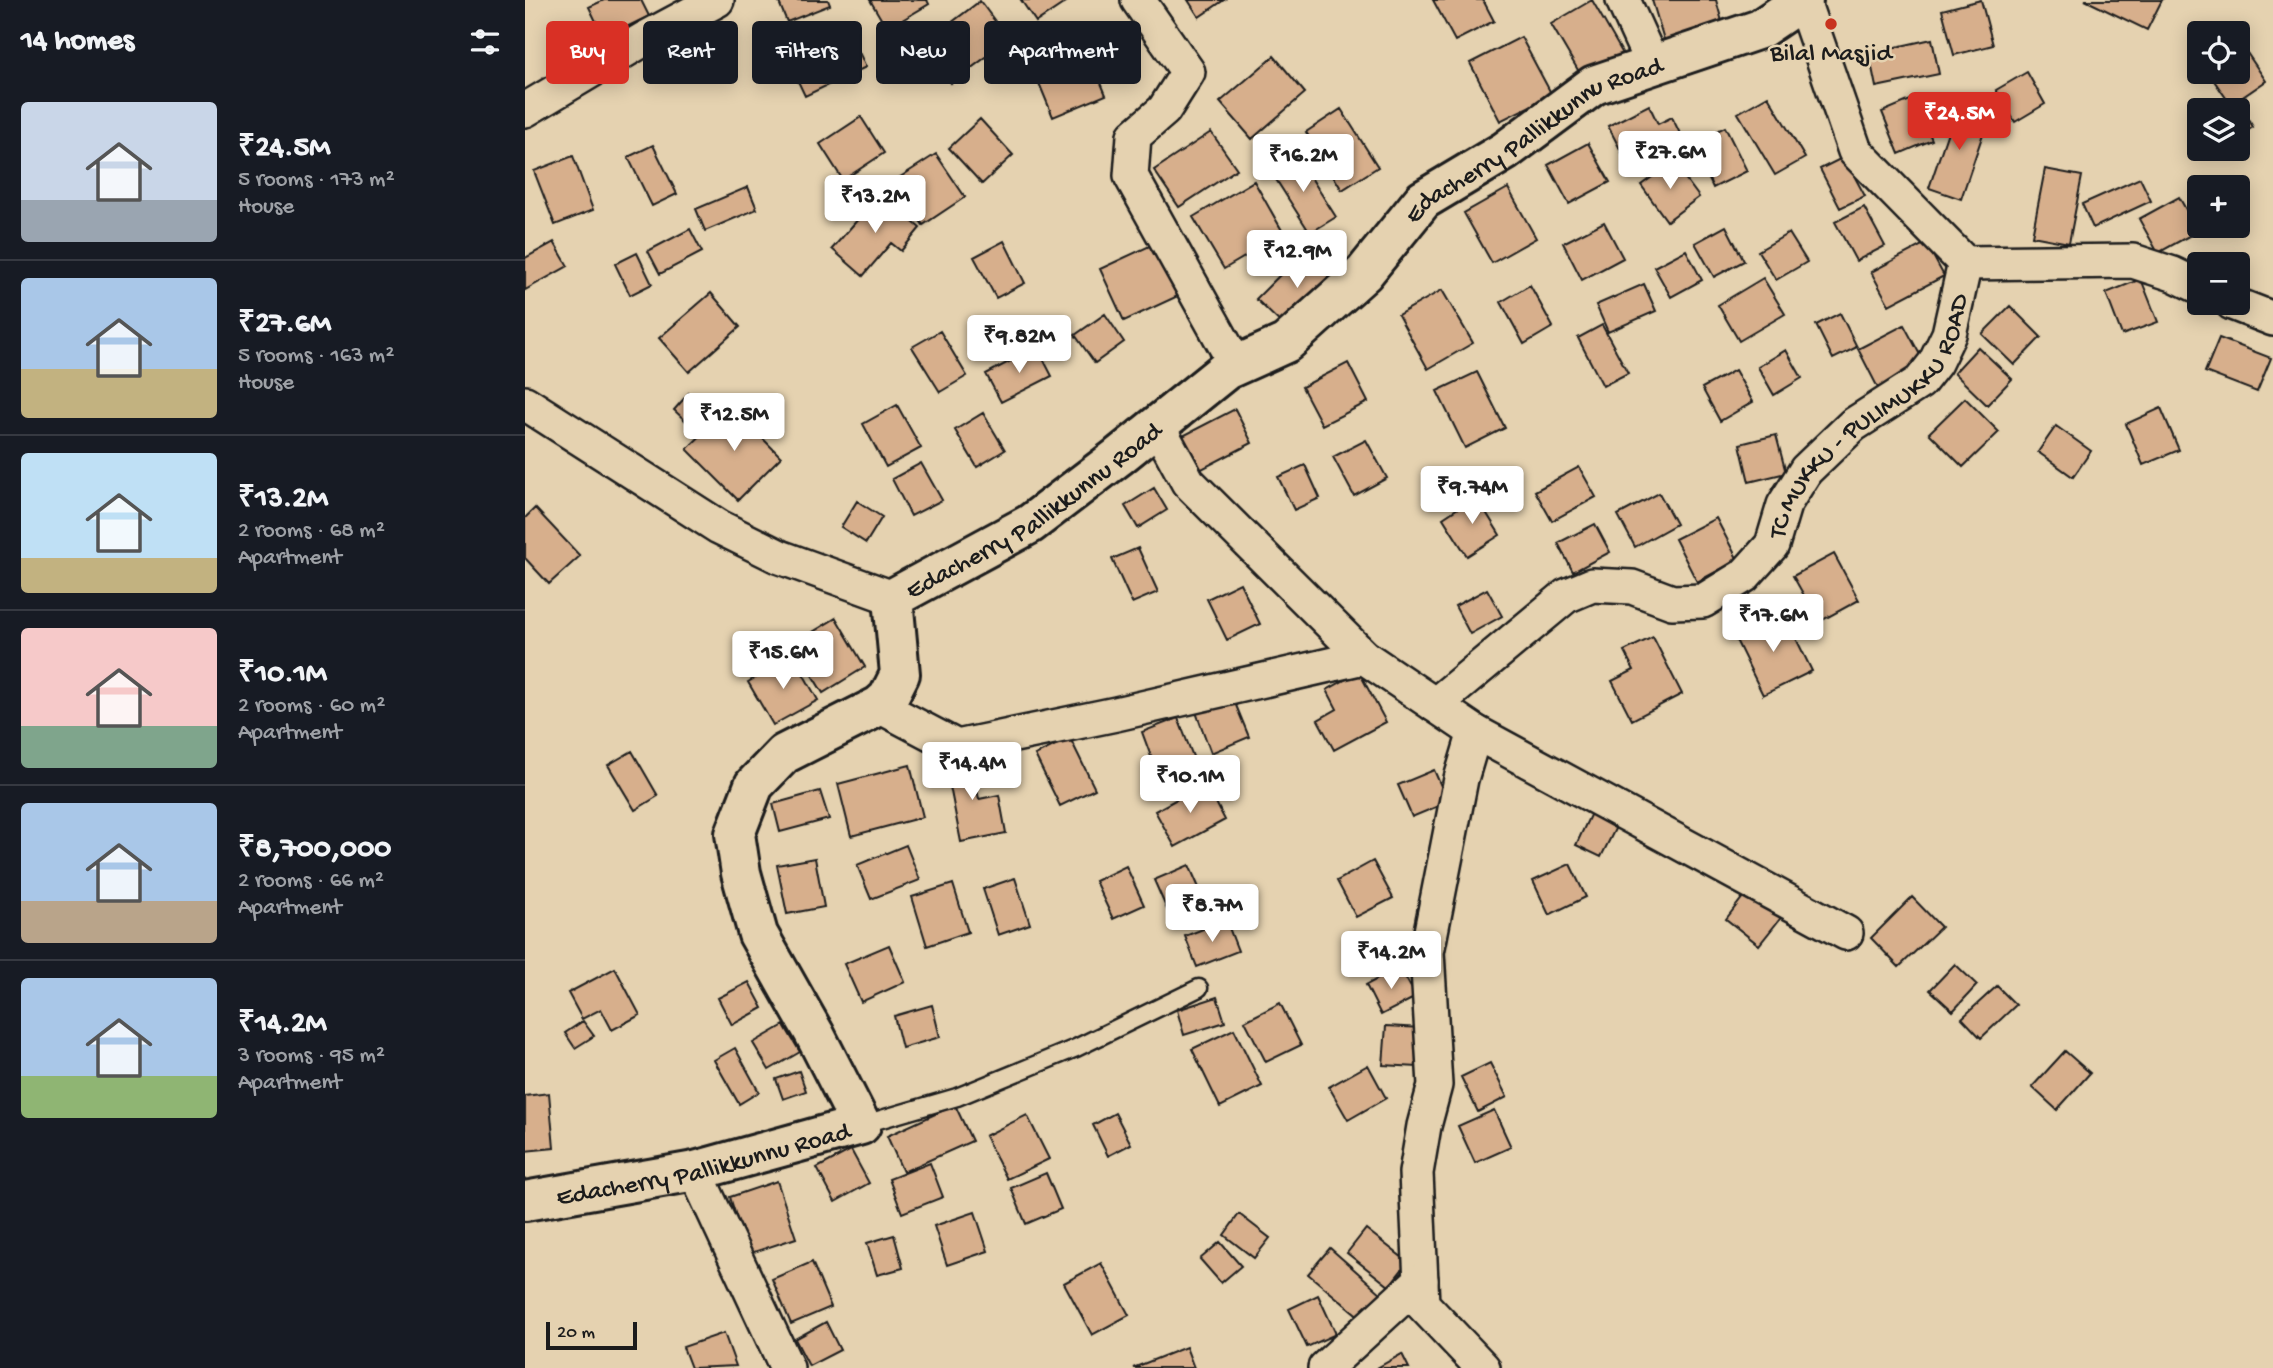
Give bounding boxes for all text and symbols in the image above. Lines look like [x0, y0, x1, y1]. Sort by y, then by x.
marker: Bilal Masjid [1823, 16, 1839, 32]
chip: Buy [546, 21, 629, 84]
chip: Rent [643, 21, 738, 84]
chip: Filters [752, 21, 862, 84]
chip: New [876, 21, 970, 84]
chip: Apartment [984, 21, 1141, 84]
map controls [2187, 21, 2250, 315]
button: locate [2187, 21, 2250, 84]
icon: filters [466, 23, 504, 61]
text: 14 homes [21, 25, 134, 60]
place label: Bilal Masjid [1769, 40, 1893, 71]
street label: Edacherry Pallikkunnu Road [1399, 51, 1669, 231]
pin: ₹24.5M [1902, 92, 2016, 152]
button: layers [2187, 98, 2250, 161]
text: ₹24.5M [1924, 101, 1994, 128]
icon: home [77, 130, 161, 214]
text: ₹24.5M [238, 132, 330, 167]
pin: ₹27.6M [1613, 132, 1727, 191]
pin: ₹16.2M [1246, 134, 1360, 194]
text: ₹27.6M [1634, 140, 1706, 167]
text: ₹16.2M [1269, 143, 1337, 170]
text: 5 rooms · 173 m² [238, 167, 395, 194]
button: + [2187, 175, 2250, 238]
pin: ₹13.2M [818, 176, 932, 235]
text: ₹13.2M [841, 184, 909, 211]
text: House [238, 194, 294, 221]
pin: ₹12.9M [1240, 230, 1354, 290]
text: ₹12.9M [1263, 239, 1331, 266]
button: − [2187, 252, 2250, 315]
street label: TC MUKKU - PULIMUKKU ROAD [1763, 291, 1978, 545]
icon: home [77, 306, 161, 390]
text: ₹27.6M [238, 308, 331, 343]
pin: ₹9.82M [962, 316, 1076, 375]
text: ₹9.82M [983, 324, 1055, 351]
text: 5 rooms · 163 m² [238, 343, 394, 370]
text: House [238, 370, 294, 397]
pin: ₹12.5M [677, 393, 791, 453]
text: ₹12.5M [700, 402, 769, 429]
street label: Edacherry Pallikkunnu Road [902, 416, 1171, 608]
pin: ₹9.74M [1415, 466, 1529, 526]
text: ₹9.74M [1437, 475, 1507, 502]
icon: home [77, 481, 161, 565]
text: ₹13.2M [238, 483, 328, 518]
text: 2 rooms · 68 m² [238, 518, 385, 545]
text: Apartment [238, 545, 342, 572]
pin: ₹17.6M [1716, 594, 1830, 654]
text: ₹17.6M [1738, 603, 1808, 630]
pin: ₹15.6M [726, 632, 840, 691]
text: ₹15.6M [748, 640, 818, 667]
icon: home [77, 656, 161, 740]
text: ₹10.1M [238, 658, 327, 693]
text: 2 rooms · 60 m² [238, 693, 385, 720]
text: Apartment [238, 720, 342, 747]
pin: ₹14.4M [915, 742, 1029, 802]
text: ₹14.4M [938, 751, 1006, 778]
pin: ₹10.1M [1133, 756, 1247, 815]
text: ₹10.1M [1156, 764, 1224, 791]
icon: home [77, 831, 161, 915]
text: ₹8,700,000 [238, 833, 391, 868]
text: 2 rooms · 66 m² [238, 868, 384, 895]
pin: ₹8.7M [1163, 884, 1261, 944]
text: ₹8.7M [1182, 893, 1242, 920]
text: Apartment [238, 895, 342, 922]
pin: ₹14.2M [1334, 932, 1448, 991]
text: ₹14.2M [1357, 940, 1425, 967]
icon: home [77, 1006, 161, 1090]
text: ₹14.2M [238, 1008, 326, 1043]
text: 3 rooms · 95 m² [238, 1043, 385, 1070]
text: Apartment [238, 1070, 342, 1097]
street label: Edacherry Pallikkunnu Road [554, 1117, 856, 1215]
scale bar [546, 1319, 637, 1351]
text: 20 m [557, 1322, 595, 1345]

